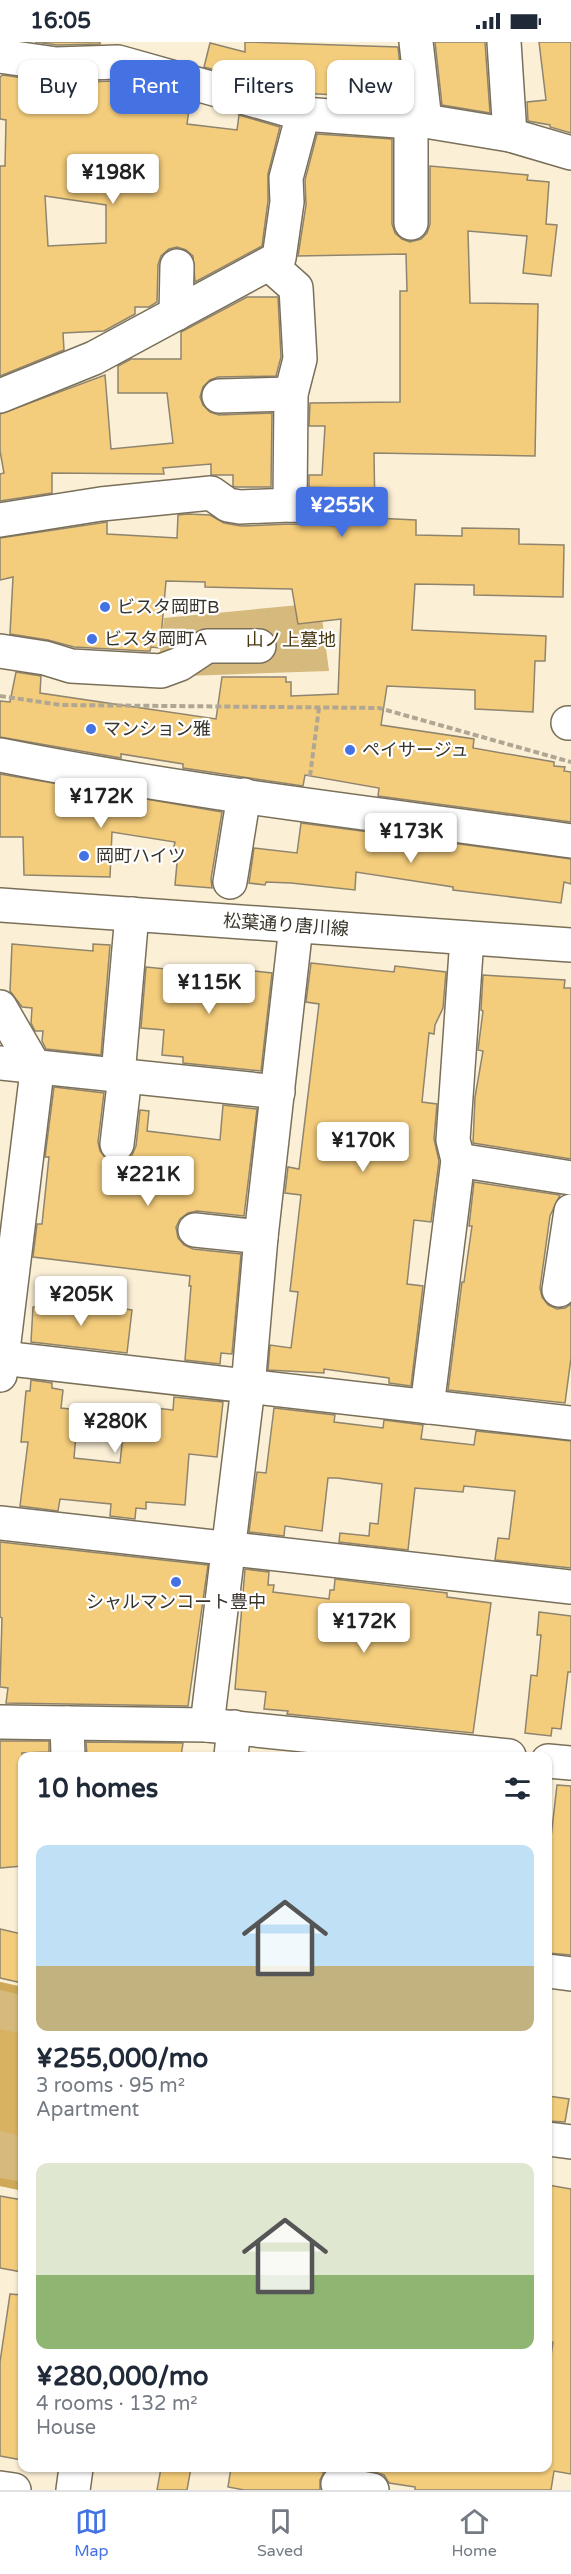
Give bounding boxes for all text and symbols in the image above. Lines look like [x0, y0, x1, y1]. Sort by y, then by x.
text: 16:05 [30, 8, 91, 34]
chip: Buy [18, 60, 98, 114]
chip: Rent [110, 60, 200, 114]
chip: Filters [212, 60, 315, 114]
chip: New [327, 60, 414, 114]
pin: ¥198K [71, 154, 155, 205]
text: ¥198K [81, 161, 145, 185]
pin: ¥255K [300, 487, 384, 538]
text: ¥255K [310, 494, 374, 518]
place label: ビスタ岡町B [117, 596, 219, 618]
marker: ビスタ岡町B [98, 600, 112, 614]
place label: ビスタ岡町A [104, 628, 207, 650]
park label: 山ノ上墓地 [246, 629, 336, 651]
marker: ビスタ岡町A [85, 632, 99, 646]
place label: マンション雅 [103, 718, 211, 740]
marker: マンション雅 [84, 722, 98, 736]
place label: ペイサージュ [362, 739, 468, 761]
marker: ペイサージュ [343, 743, 357, 757]
pin: ¥172K [59, 778, 143, 829]
text: ¥172K [69, 785, 133, 809]
pin: ¥173K [369, 813, 453, 864]
text: ¥173K [379, 820, 443, 844]
place label: 岡町ハイツ [96, 845, 186, 867]
marker: 岡町ハイツ [77, 849, 91, 863]
street label: 松葉通り唐川線 [222, 910, 350, 940]
pin: ¥115K [167, 964, 251, 1015]
text: ¥115K [177, 971, 241, 995]
pin: ¥170K [321, 1122, 405, 1173]
text: ¥170K [331, 1129, 395, 1153]
pin: ¥221K [106, 1156, 190, 1207]
text: ¥221K [116, 1163, 180, 1187]
pin: ¥205K [39, 1276, 123, 1327]
text: ¥205K [49, 1283, 113, 1307]
pin: ¥280K [73, 1403, 157, 1454]
text: ¥280K [83, 1410, 147, 1434]
marker: シャルマンコート豊中 [169, 1575, 183, 1589]
place label: シャルマンコート豊中 [86, 1591, 266, 1613]
pin: ¥172K [322, 1603, 406, 1654]
text: ¥172K [332, 1610, 396, 1634]
icon: filters [501, 1772, 534, 1805]
text: 10 homes [36, 1773, 158, 1804]
icon: home [231, 1884, 339, 1992]
text: ¥255,000/mo [36, 2043, 208, 2074]
text: 3 rooms · 95 m² [36, 2074, 185, 2098]
text: Apartment [36, 2098, 139, 2122]
icon: home [231, 2202, 339, 2310]
text: ¥280,000/mo [36, 2361, 209, 2392]
text: 4 rooms · 132 m² [36, 2392, 198, 2416]
text: House [36, 2416, 96, 2440]
tab: Map [74, 2505, 109, 2561]
tab: Saved [257, 2505, 303, 2561]
tab: Home [452, 2505, 497, 2561]

